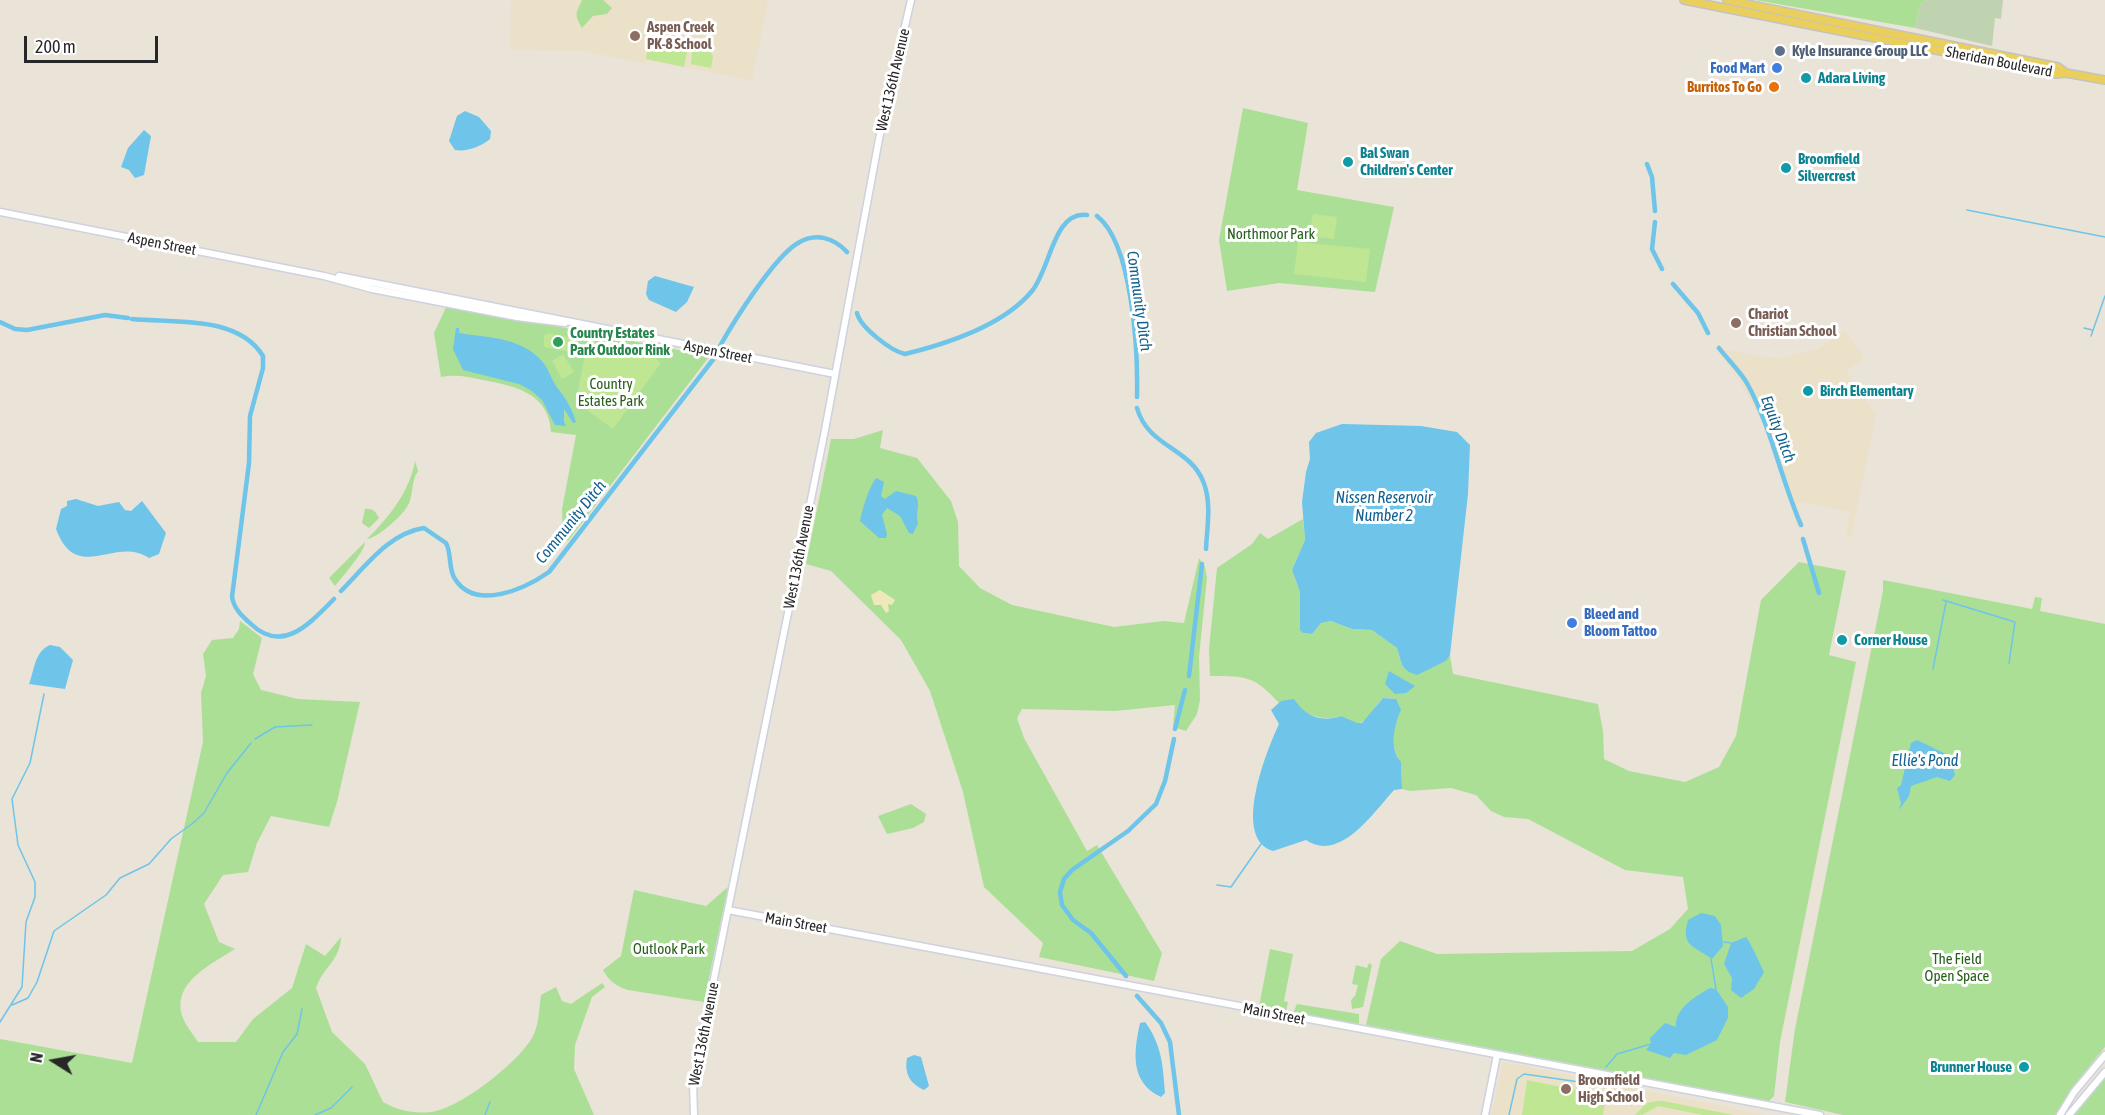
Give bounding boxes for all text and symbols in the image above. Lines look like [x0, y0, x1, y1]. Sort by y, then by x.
place label: Aspen Creek PK-8 School [647, 18, 714, 53]
scale bar [27, 24, 160, 62]
street label: West 136th Avenue [872, 27, 914, 133]
marker: Aspen Creek PK-8 School [628, 29, 642, 43]
text: 200 m [35, 36, 76, 57]
place label: Kyle Insurance Group LLC [1792, 42, 1928, 60]
street label: Sheridan Boulevard [1944, 43, 2054, 81]
marker: Kyle Insurance Group LLC [1773, 44, 1787, 58]
place label: Food Mart [1710, 59, 1765, 77]
marker: Food Mart [1770, 61, 1784, 75]
place label: Adara Living [1818, 69, 1885, 87]
marker: Adara Living [1799, 71, 1813, 85]
place label: Burritos To Go [1687, 78, 1762, 96]
marker: Burritos To Go [1767, 80, 1781, 94]
place label: Bal Swan Children's Center [1360, 144, 1453, 179]
place label: Broomfield Silvercrest [1798, 150, 1860, 185]
marker: Bal Swan Children's Center [1341, 155, 1355, 169]
marker: Broomfield Silvercrest [1779, 161, 1793, 175]
park label: Northmoor Park [1227, 225, 1315, 243]
street label: Aspen Street [127, 229, 197, 259]
water label: Community Ditch [1122, 250, 1156, 352]
place label: Chariot Christian School [1748, 305, 1836, 340]
marker: Chariot Christian School [1729, 316, 1743, 330]
place label: Country Estates Park Outdoor Rink [570, 324, 670, 359]
marker: Country Estates Park Outdoor Rink [551, 335, 565, 349]
street label: Aspen Street [683, 337, 753, 367]
park label: Country Estates Park [578, 375, 644, 410]
place label: Birch Elementary [1820, 382, 1914, 400]
marker: Birch Elementary [1801, 384, 1815, 398]
water label: Equity Ditch [1757, 393, 1799, 465]
water label: Community Ditch [532, 477, 610, 567]
water label: Nissen Reservoir Number 2 [1336, 488, 1432, 526]
street label: West 136th Avenue [780, 504, 818, 610]
place label: Bleed and Bloom Tattoo [1584, 605, 1657, 640]
marker: Bleed and Bloom Tattoo [1565, 616, 1579, 630]
place label: Corner House [1854, 631, 1928, 649]
marker: Corner House [1835, 633, 1849, 647]
water label: Ellie's Pond [1892, 751, 1958, 771]
street label: Main Street [764, 909, 828, 937]
park label: Outlook Park [633, 940, 705, 958]
park label: The Field Open Space [1925, 950, 1989, 985]
street label: West 136th Avenue [685, 981, 723, 1087]
street label: Main Street [1242, 999, 1306, 1029]
north arrow [24, 1031, 84, 1091]
text: N [27, 1051, 46, 1064]
place label: Brunner House [1930, 1058, 2012, 1076]
marker: Brunner House [2017, 1060, 2031, 1074]
place label: Broomfield High School [1578, 1071, 1643, 1106]
marker: Broomfield High School [1559, 1082, 1573, 1096]

